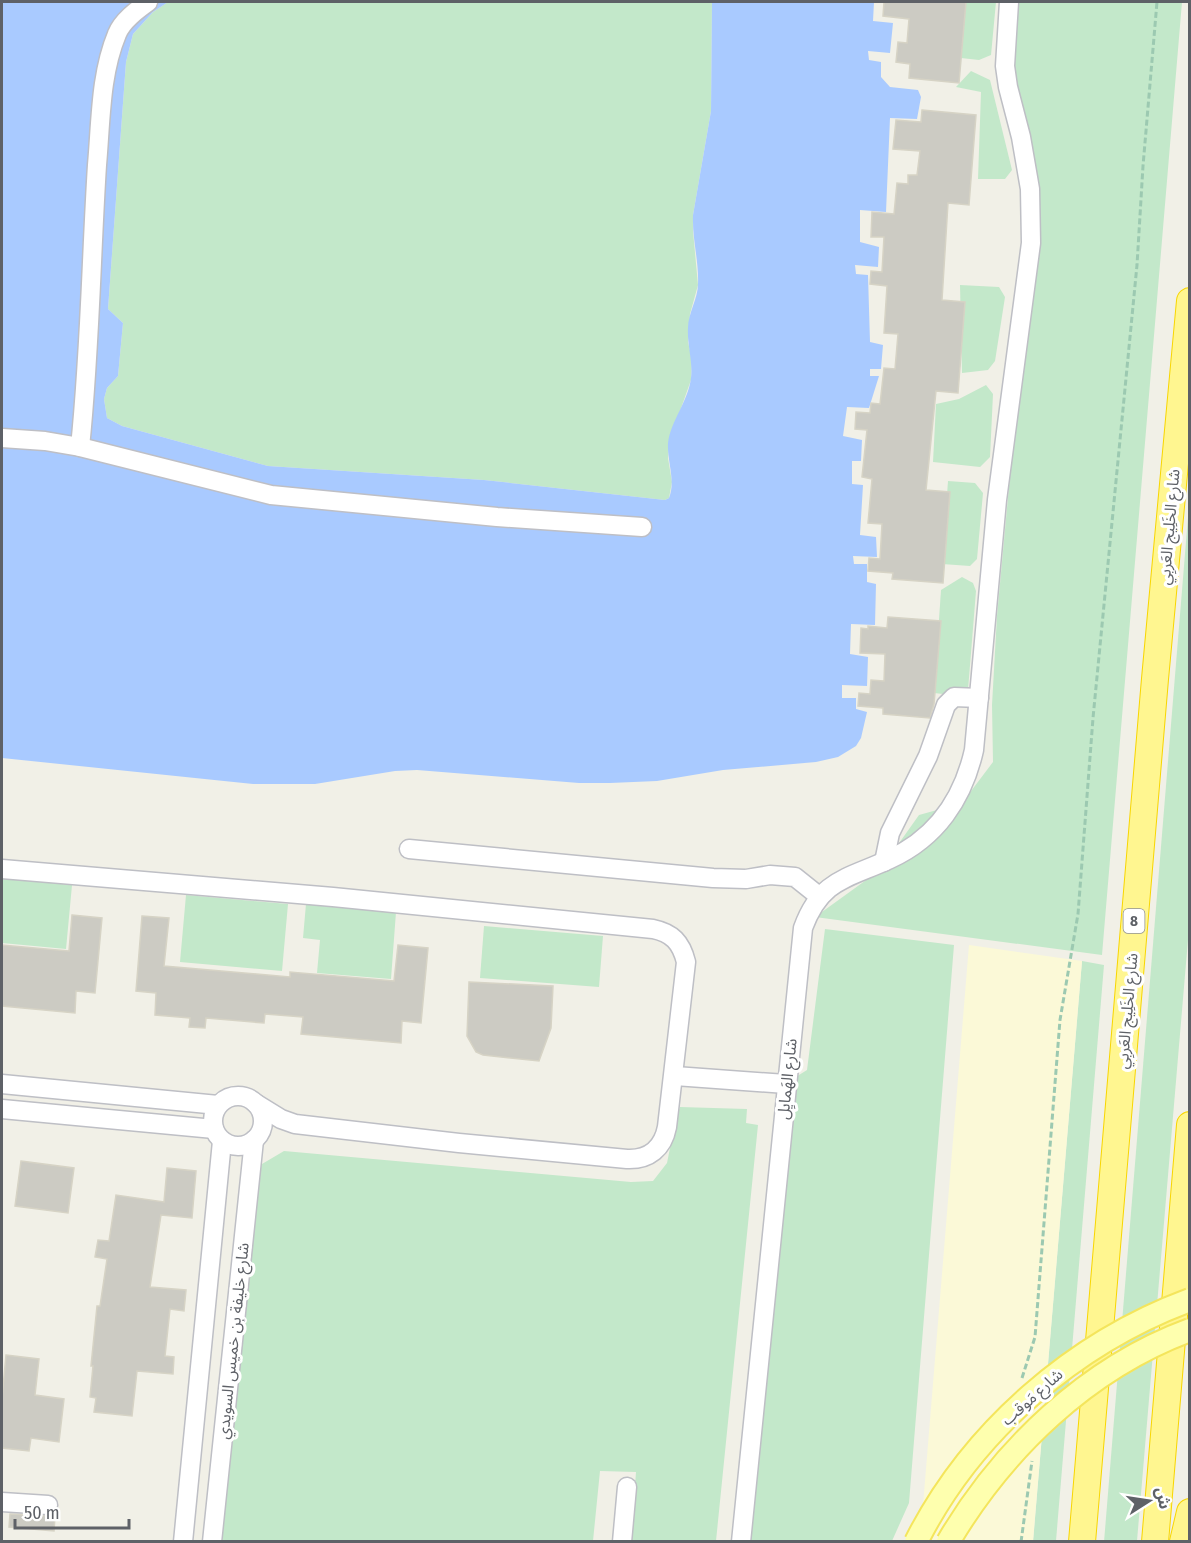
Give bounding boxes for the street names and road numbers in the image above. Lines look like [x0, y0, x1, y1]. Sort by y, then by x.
street label: شارع الخَلِيج العَربِي [1154, 468, 1187, 586]
road number: 8 [1124, 909, 1144, 933]
street label: شارع الخَلِيج العَربِي [1112, 952, 1145, 1070]
street label: شارع الهَمايِل [773, 1038, 804, 1121]
street label: شارع خليفة بن خميس السويدي [213, 1242, 256, 1441]
street label: شارع مَوقب [998, 1365, 1068, 1432]

